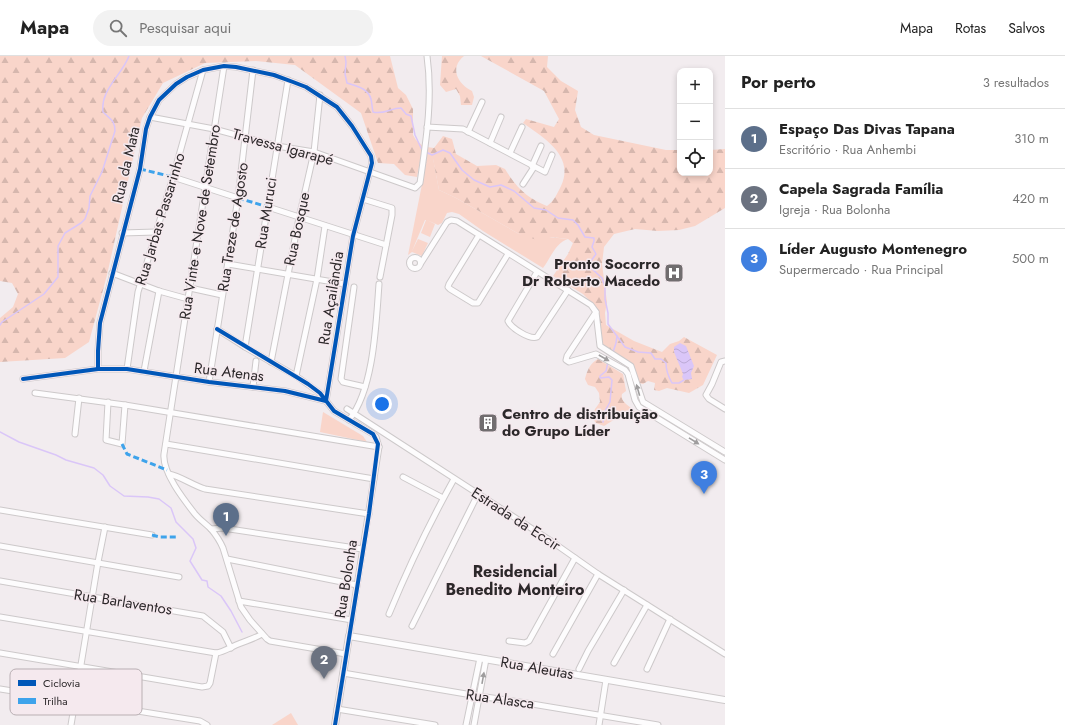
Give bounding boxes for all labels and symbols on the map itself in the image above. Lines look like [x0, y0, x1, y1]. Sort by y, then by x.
street label: Rua Vinte e Nove de Setembro [174, 123, 226, 321]
street label: Travessa Igarapé [230, 123, 336, 171]
street label: Rua da Mata [106, 124, 146, 206]
street label: Rua Jarbas Passarinho [129, 150, 191, 288]
street label: Rua Treze de Agosto [212, 161, 254, 293]
street label: Rua Muruci [249, 176, 283, 250]
street label: Rua Bosque [278, 190, 316, 268]
street label: Rua Açailândia [313, 250, 349, 346]
place label: Pronto Socorro Dr Roberto Macedo [522, 253, 660, 292]
hospital icon: Pronto Socorro Dr Roberto Macedo [663, 262, 685, 284]
one-way arrow [598, 355, 610, 362]
street label: Rua Atenas [193, 357, 265, 387]
one-way arrow [635, 384, 641, 396]
your location [372, 394, 392, 414]
place label: Centro de distribuição do Grupo Líder [502, 403, 658, 442]
building icon: Centro de distribuição do Grupo Líder [477, 412, 499, 434]
one-way arrow [688, 438, 700, 445]
pin: 3 [691, 461, 717, 494]
street label: Estrada da Eccir [467, 482, 566, 557]
pin: 1 [213, 503, 239, 536]
street label: Rua Bolonha [329, 538, 363, 620]
district label: Residencial Benedito Monteiro [445, 560, 585, 601]
street label: Rua Barlaventos [72, 583, 174, 621]
pin: 2 [311, 646, 337, 679]
street label: Rua Aleutas [499, 651, 575, 685]
legend [10, 669, 142, 715]
one-way arrow [480, 672, 486, 684]
text: Ciclovia [43, 675, 80, 691]
street label: Rua Alasca [464, 683, 536, 715]
text: Trilha [43, 693, 67, 709]

